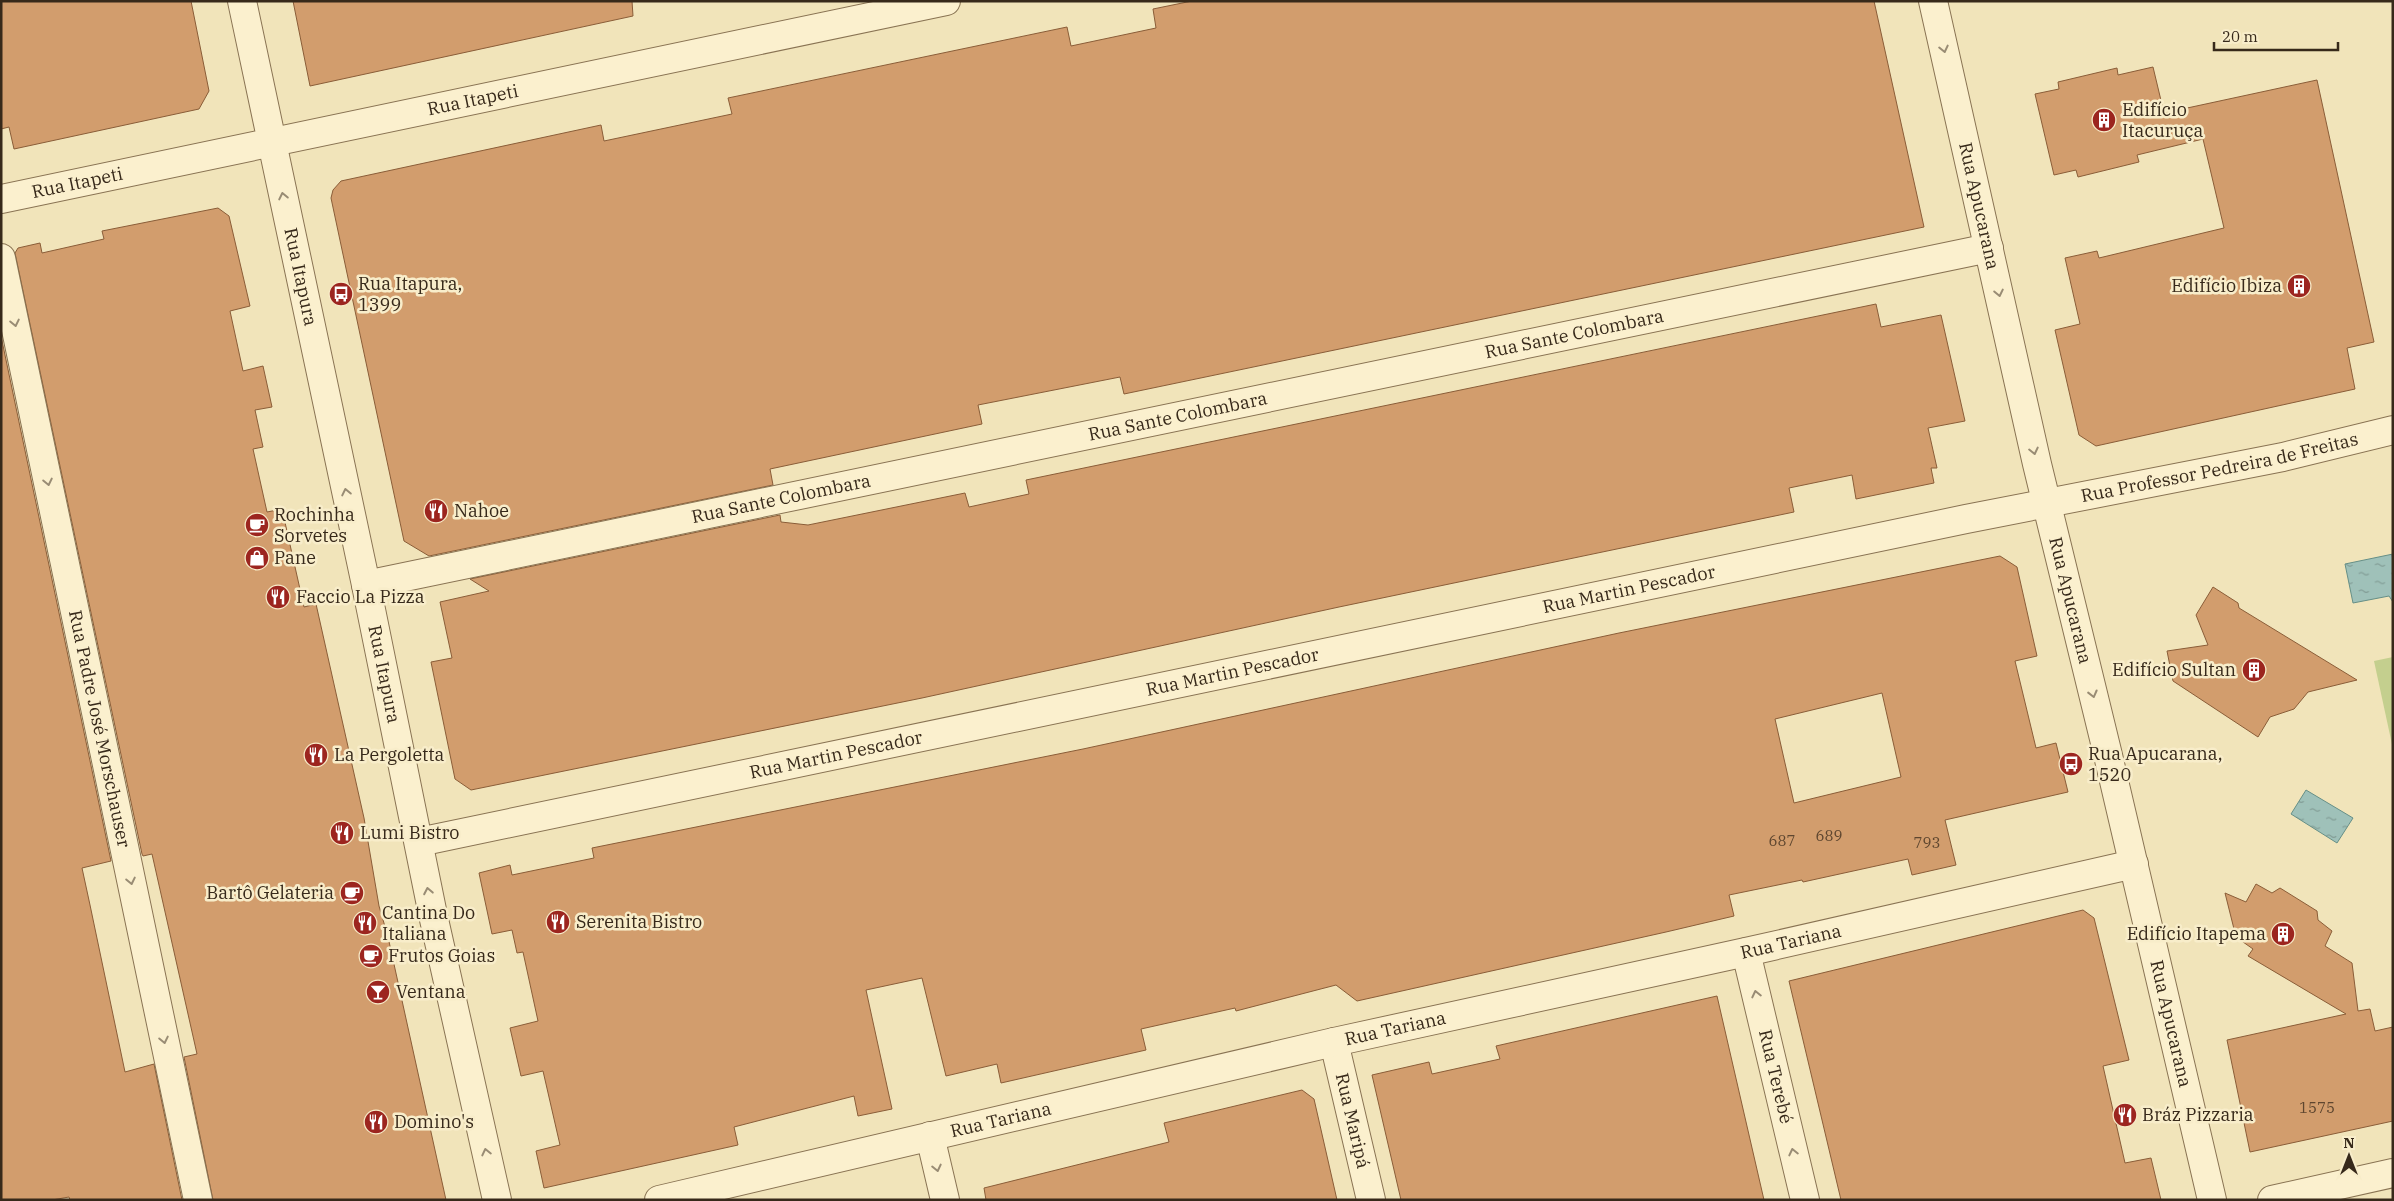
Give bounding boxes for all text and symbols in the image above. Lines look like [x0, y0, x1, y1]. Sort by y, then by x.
scale bar [2214, 20, 2338, 52]
text: 20 m [2222, 27, 2258, 46]
one-way arrow [1938, 44, 1949, 53]
street label: Rua Itapeti [425, 79, 521, 120]
place label: Edifício Itacuruça [2122, 98, 2204, 142]
building icon: Edifício Itacuruça [2091, 107, 2117, 133]
street label: Rua Apucarana [1954, 140, 2005, 272]
street label: Rua Itapeti [30, 162, 125, 203]
one-way arrow [279, 191, 289, 200]
street label: Rua Itapura [279, 226, 323, 328]
place label: Rua Itapura, 1399 [358, 272, 462, 316]
building icon: Edifício Ibiza [2286, 273, 2312, 299]
place label: Edifício Ibiza [2171, 274, 2282, 297]
bus stop icon: Rua Itapura, 1399 [328, 281, 354, 307]
one-way arrow [1993, 288, 2004, 297]
street label: Rua Sante Colombara [1483, 304, 1666, 363]
one-way arrow [9, 319, 20, 328]
street label: Rua Sante Colombara [1086, 386, 1269, 446]
street label: Rua Professor Pedreira de Freitas [2079, 427, 2360, 507]
one-way arrow [2028, 447, 2039, 456]
street label: Rua Sante Colombara [689, 468, 873, 528]
one-way arrow [42, 478, 53, 487]
one-way arrow [342, 487, 352, 496]
restaurant icon: Nahoe [423, 498, 449, 524]
place label: Nahoe [454, 499, 509, 522]
place label: Rochinha Sorvetes [274, 503, 355, 547]
cafe icon: Rochinha Sorvetes [244, 512, 270, 538]
street label: Rua Apucarana [2044, 535, 2097, 666]
shop icon: Pane [244, 545, 270, 571]
place label: Pane [274, 546, 316, 569]
street label: Rua Martin Pescador [1540, 560, 1717, 618]
restaurant icon: Faccio La Pizza [265, 584, 291, 610]
place label: Faccio La Pizza [296, 585, 425, 608]
street label: Rua Padre José Morschauser [64, 608, 136, 850]
street label: Rua Itapura [363, 623, 406, 725]
street label: Rua Martin Pescador [1144, 642, 1321, 701]
building icon: Edifício Sultan [2241, 657, 2267, 683]
place label: Edifício Sultan [2112, 658, 2236, 681]
one-way arrow [2087, 690, 2098, 699]
street label: Rua Martin Pescador [747, 725, 924, 784]
restaurant icon: La Pergoletta [303, 742, 329, 768]
place label: Rua Apucarana, 1520 [2088, 742, 2223, 786]
place label: La Pergoletta [334, 743, 445, 766]
bus stop icon: Rua Apucarana, 1520 [2058, 751, 2084, 777]
restaurant icon: Lumi Bistro [329, 820, 355, 846]
place label: Lumi Bistro [360, 821, 460, 844]
house number: 689 [1815, 826, 1843, 845]
house number: 687 [1768, 831, 1796, 850]
house number: 793 [1913, 833, 1941, 852]
one-way arrow [125, 877, 136, 886]
cafe icon: Bartô Gelateria [339, 880, 365, 906]
place label: Bartô Gelateria [206, 881, 334, 904]
one-way arrow [424, 887, 434, 895]
place label: Cantina Do Italiana [382, 901, 475, 945]
restaurant icon: Serenita Bistro [545, 909, 571, 935]
restaurant icon: Cantina Do Italiana [352, 910, 378, 936]
place label: Serenita Bistro [576, 910, 702, 933]
street label: Rua Tariana [1738, 919, 1844, 964]
building icon: Edifício Itapema [2270, 921, 2296, 947]
place label: Edifício Itapema [2127, 922, 2266, 945]
cafe icon: Frutos Goias [358, 943, 384, 969]
place label: Frutos Goias [388, 944, 495, 967]
street label: Rua Apucarana [2145, 958, 2197, 1090]
bar icon: Ventana [365, 979, 391, 1005]
place label: Ventana [396, 980, 466, 1003]
one-way arrow [1751, 990, 1762, 999]
street label: Rua Tariana [1342, 1006, 1448, 1050]
street label: Rua Terebé [1754, 1027, 1798, 1126]
one-way arrow [159, 1036, 169, 1045]
street label: Rua Maripá [1331, 1071, 1375, 1171]
street label: Rua Tariana [948, 1097, 1054, 1142]
house number: 1575 [2299, 1098, 2335, 1117]
restaurant icon: Bráz Pizzaria [2112, 1102, 2138, 1128]
place label: Bráz Pizzaria [2142, 1103, 2254, 1126]
restaurant icon: Domino's [363, 1109, 389, 1135]
place label: Domino's [394, 1110, 474, 1133]
north arrow [2324, 1131, 2374, 1181]
text: N [2343, 1134, 2355, 1152]
one-way arrow [481, 1148, 492, 1157]
one-way arrow [1788, 1148, 1799, 1157]
one-way arrow [931, 1164, 942, 1173]

